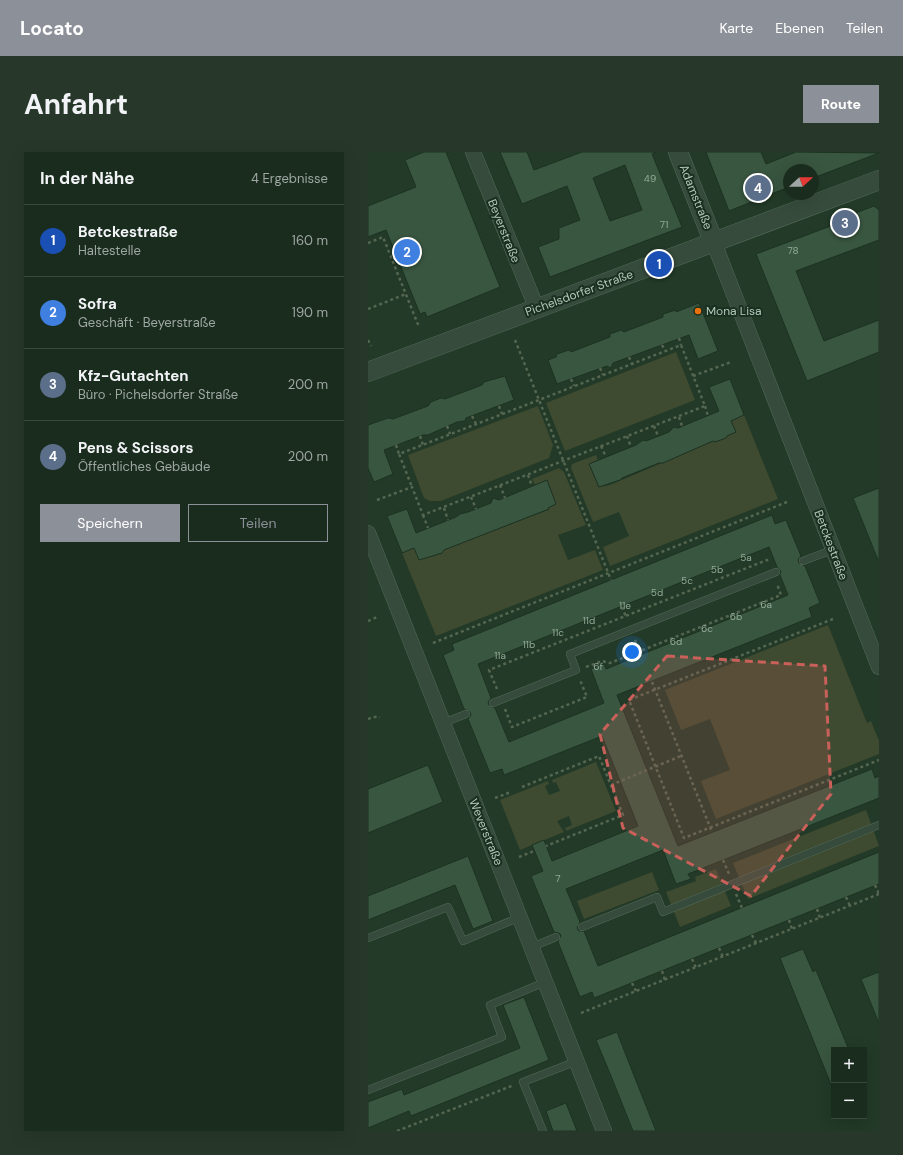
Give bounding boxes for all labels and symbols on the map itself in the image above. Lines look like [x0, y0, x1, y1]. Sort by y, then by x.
street label: Adamstraße [676, 162, 716, 232]
north arrow [783, 164, 819, 200]
house number: 49 [644, 172, 656, 185]
pin: 4 [745, 173, 771, 203]
street label: Beyerstraße [484, 197, 524, 265]
pin: 3 [832, 208, 858, 238]
house number: 71 [660, 218, 668, 231]
pin: 2 [394, 237, 420, 267]
house number: 78 [787, 244, 799, 257]
pin: 1 [646, 249, 672, 279]
street label: Pichelsdorfer Straße [523, 266, 635, 320]
place label: Mona Lisa [706, 303, 762, 319]
marker: Mona Lisa [693, 306, 703, 316]
street label: Betckestraße [810, 508, 852, 582]
house number: 5a [740, 551, 752, 564]
house number: 5b [711, 563, 723, 576]
house number: 5c [681, 574, 693, 587]
house number: 5d [651, 586, 663, 599]
house number: 6a [760, 598, 772, 611]
house number: 11e [619, 599, 631, 612]
house number: 6b [730, 610, 742, 623]
house number: 11d [583, 614, 595, 627]
house number: 6c [701, 622, 713, 635]
house number: 11c [552, 626, 564, 639]
house number: 6d [670, 635, 682, 648]
house number: 11b [523, 638, 535, 651]
your location [622, 642, 642, 662]
house number: 11a [494, 649, 506, 662]
house number: 6f [593, 660, 603, 673]
street label: Weverstraße [465, 796, 507, 868]
house number: 7 [555, 872, 561, 885]

